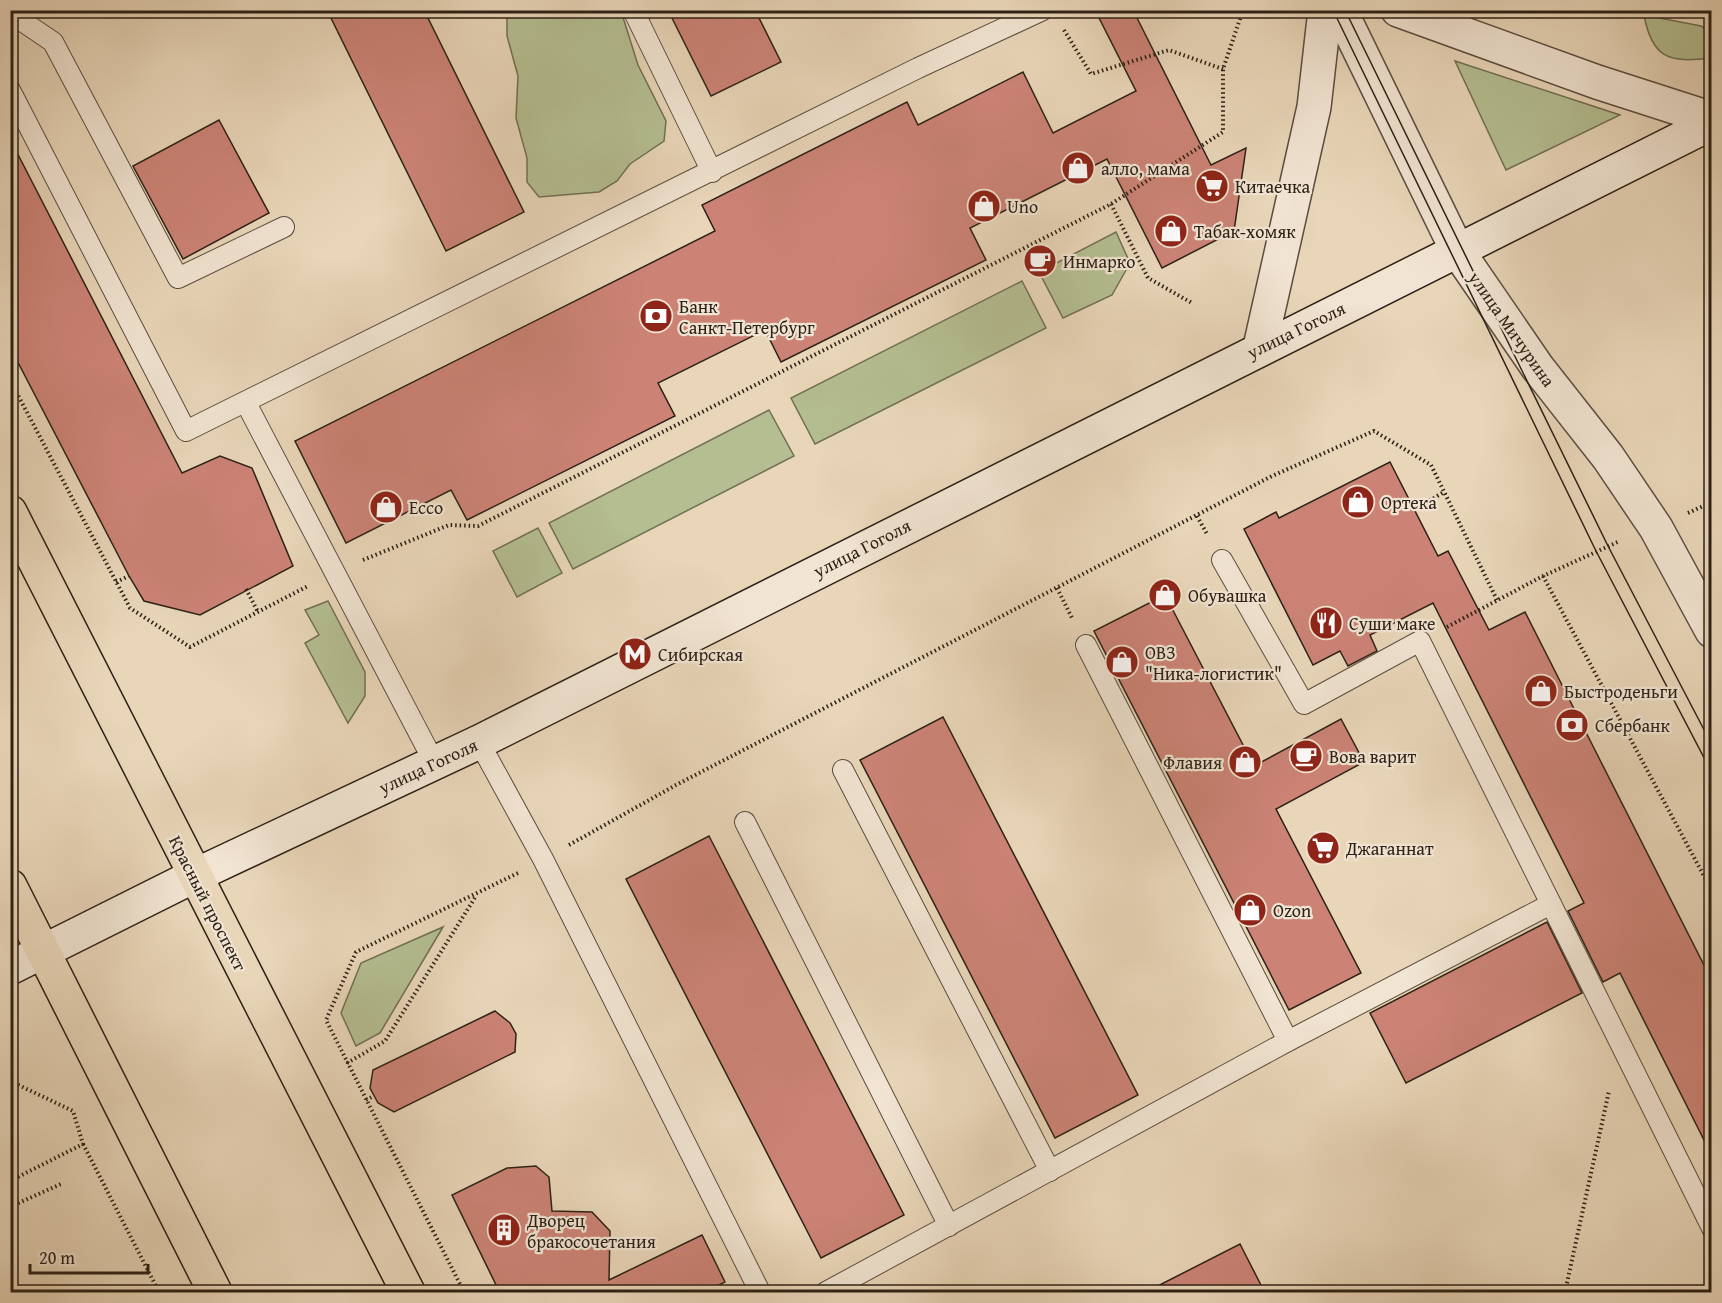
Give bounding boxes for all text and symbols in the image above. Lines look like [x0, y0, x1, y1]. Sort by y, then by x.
shop icon: алло, мама [1060, 150, 1096, 186]
place label: алло, мама [1101, 155, 1190, 182]
supermarket icon: Китаечка [1194, 168, 1230, 204]
place label: Китаечка [1235, 173, 1311, 200]
shop icon: Uno [966, 188, 1002, 224]
place label: Uno [1007, 193, 1038, 220]
shop icon: Табак-хомяк [1153, 213, 1189, 249]
place label: Табак-хомяк [1194, 218, 1296, 245]
cafe icon: Инмарко [1022, 243, 1058, 279]
place label: Инмарко [1063, 248, 1135, 275]
street label: улица Мичурина [1461, 265, 1562, 393]
place label: Банк Санкт-Петербург [679, 293, 815, 341]
street label: улица Гоголя [1241, 295, 1350, 366]
bank icon: Банк Санкт-Петербург [638, 298, 674, 334]
shop icon: Ортека [1340, 484, 1376, 520]
shop icon: Ecco [368, 489, 404, 525]
place label: Ортека [1381, 489, 1437, 516]
place label: Ecco [409, 494, 443, 521]
street label: улица Гоголя [808, 512, 915, 585]
shop icon: Обувашка [1147, 577, 1183, 613]
place label: Обувашка [1188, 582, 1267, 609]
restaurant icon: Суши маке [1308, 605, 1344, 641]
place label: Суши маке [1349, 610, 1436, 637]
metro station icon: Сибирская [617, 636, 653, 672]
place label: ОВЗ "Ника-логистик" [1145, 639, 1282, 687]
place label: Сибирская [658, 641, 743, 668]
shop icon: ОВЗ "Ника-логистик" [1104, 644, 1140, 680]
shop icon: Быстроденьги [1523, 673, 1559, 709]
place label: Быстроденьги [1564, 678, 1678, 705]
bank icon: Сбербанк [1554, 707, 1590, 743]
place label: Сбербанк [1595, 712, 1670, 739]
street label: улица Гоголя [373, 731, 482, 801]
cafe icon: Вова варит [1288, 738, 1324, 774]
place label: Вова варит [1329, 743, 1416, 770]
shop icon: Флавия [1227, 744, 1263, 780]
place label: Флавия [1163, 749, 1222, 776]
supermarket icon: Джаганнат [1305, 830, 1341, 866]
street label: Красный проспект [162, 831, 254, 976]
place label: Джаганнат [1345, 835, 1434, 862]
shop icon: Ozon [1232, 892, 1268, 928]
place label: Ozon [1273, 897, 1311, 924]
place label: Дворец бракосочетания [526, 1207, 656, 1255]
building icon: Дворец бракосочетания [486, 1212, 522, 1248]
scale bar [30, 1237, 148, 1275]
text: 20 m [39, 1244, 75, 1271]

